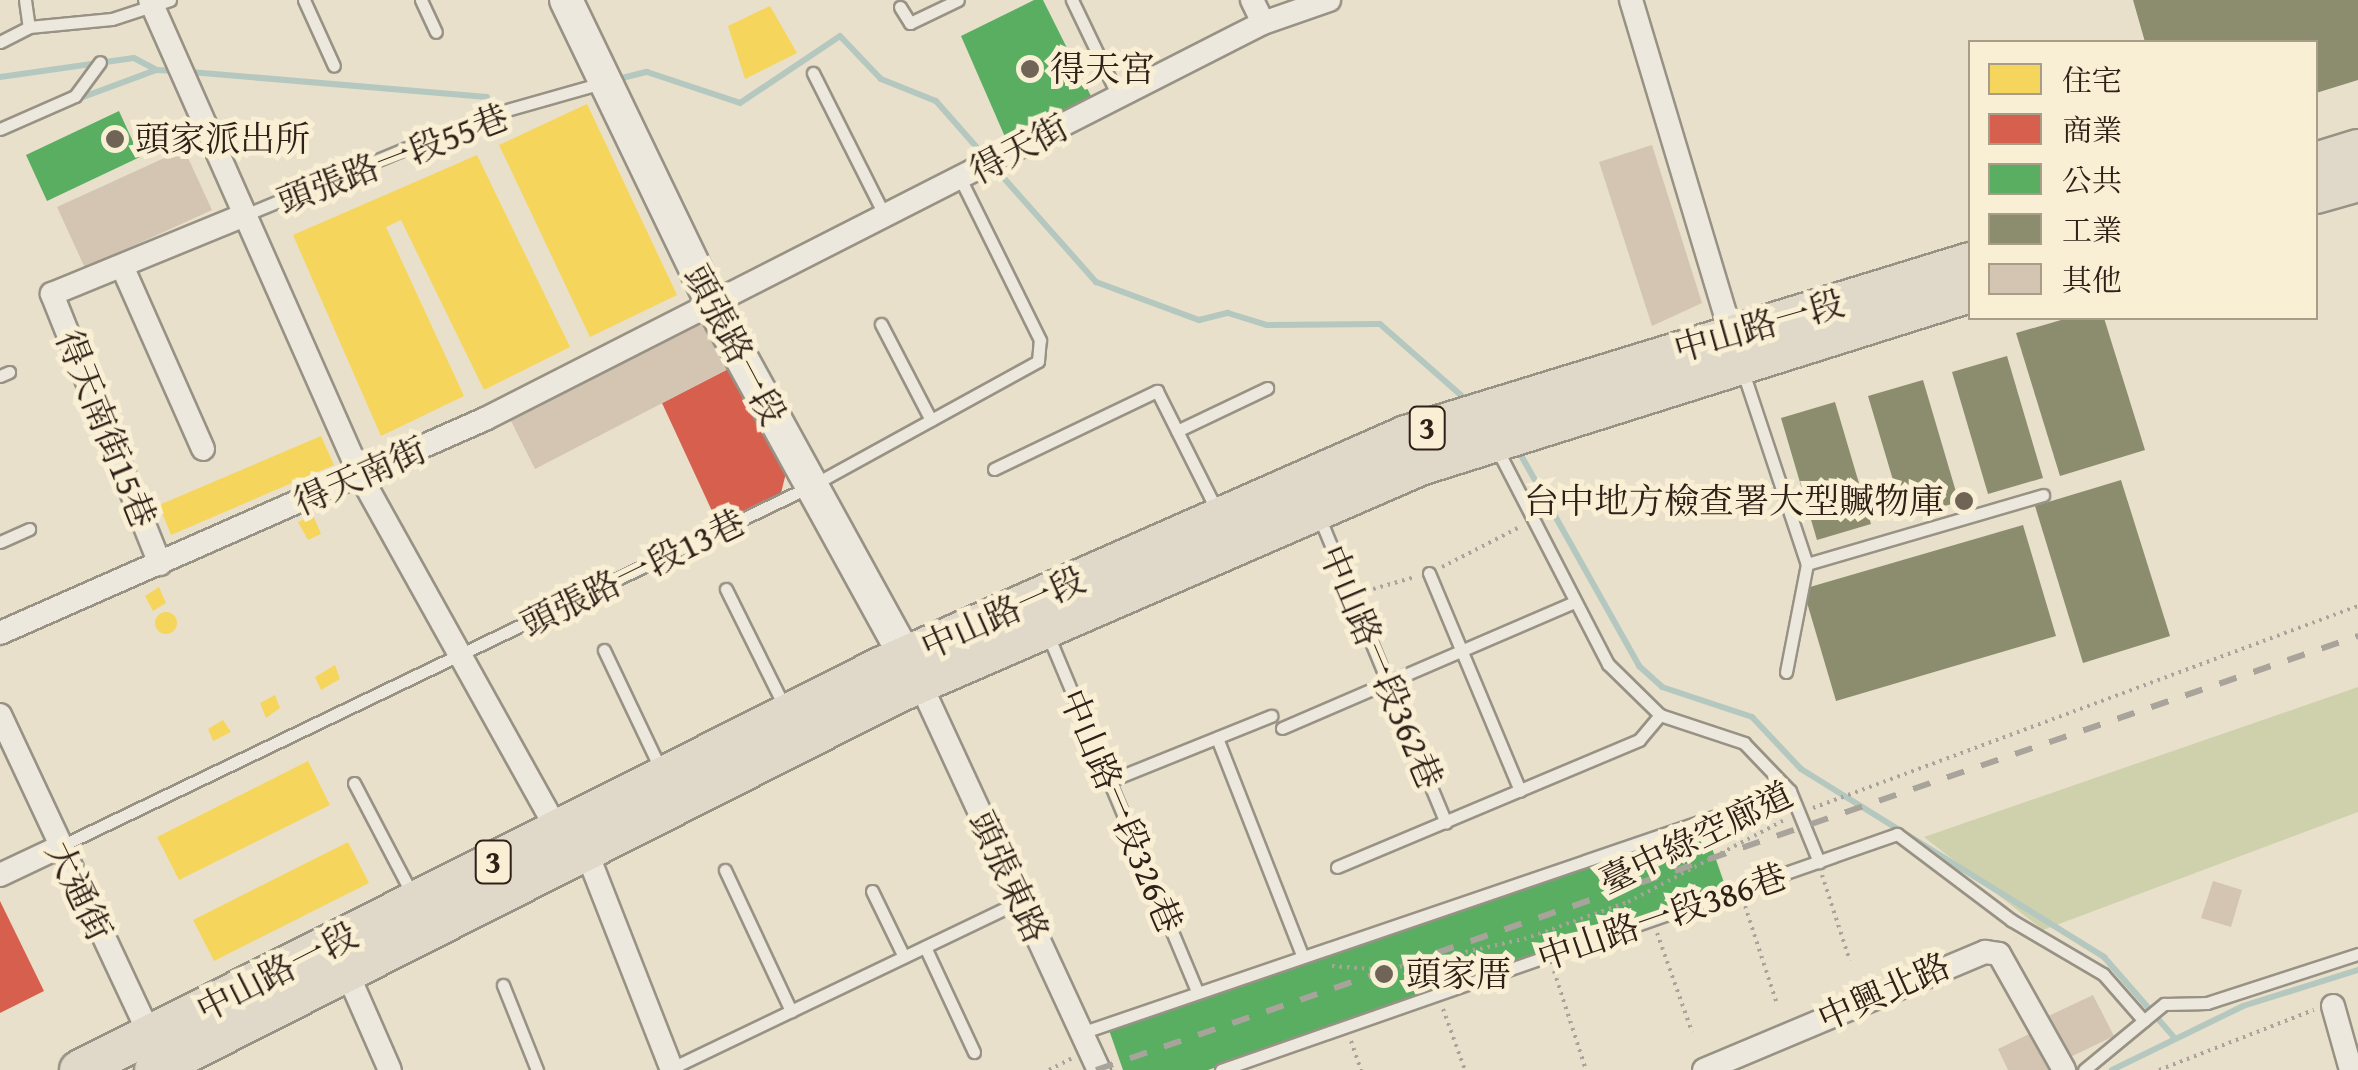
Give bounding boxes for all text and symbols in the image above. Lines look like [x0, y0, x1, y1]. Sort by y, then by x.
legend [1968, 40, 2318, 320]
place label: 得天宮 [1050, 48, 1155, 90]
marker: 得天宮 [1019, 58, 1041, 80]
text: 住宅 [2062, 58, 2122, 102]
street label: 頭張路一段55巷 [272, 96, 514, 222]
street label: 得天街 [963, 106, 1075, 192]
text: 商業 [2062, 108, 2122, 152]
place label: 頭家派出所 [135, 118, 310, 160]
marker: 頭家派出所 [104, 128, 126, 150]
text: 公共 [2062, 158, 2122, 202]
text: 工業 [2062, 208, 2122, 252]
street label: 頭張路一段 [675, 258, 795, 432]
text: 其他 [2062, 258, 2122, 302]
street label: 中山路一段 [1669, 282, 1849, 370]
street label: 得天南街15巷 [47, 324, 165, 534]
road number: 3 [1407, 401, 1447, 455]
street label: 得天南街 [288, 428, 432, 524]
place label: 台中地方檢查署大型贓物庫 [1524, 480, 1944, 522]
marker: 台中地方檢查署大型贓物庫 [1953, 490, 1975, 512]
street label: 頭張路一段13巷 [514, 501, 752, 645]
street label: 中山路一段362巷 [1311, 539, 1451, 795]
street label: 中山路一段 [915, 558, 1091, 668]
street label: 中山路一段326巷 [1051, 683, 1191, 939]
street label: 臺中綠空廊道 [1592, 773, 1800, 903]
street label: 頭張東路 [960, 805, 1058, 949]
street label: 大通街 [37, 835, 121, 947]
road number: 3 [473, 835, 513, 889]
street label: 中山路一段386巷 [1532, 855, 1792, 979]
street label: 中山路一段 [190, 914, 364, 1030]
street label: 中興北路 [1812, 944, 1956, 1040]
place label: 頭家厝 [1406, 953, 1511, 995]
marker: 頭家厝 [1371, 961, 1397, 987]

